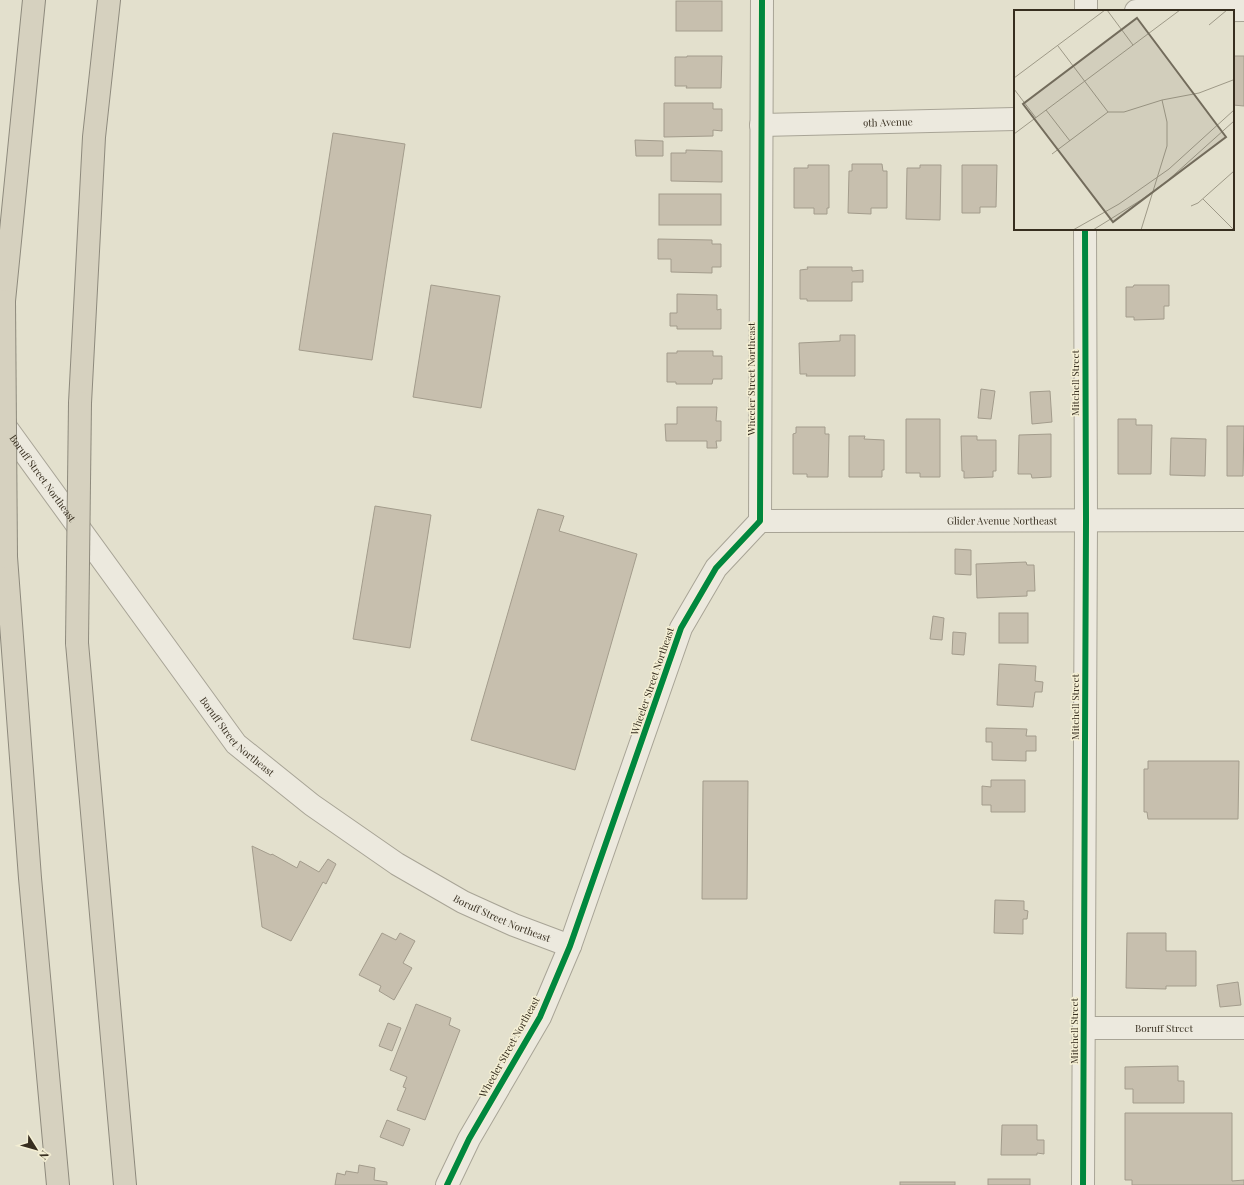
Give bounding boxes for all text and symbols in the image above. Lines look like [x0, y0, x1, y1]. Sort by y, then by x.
inset map [1014, 10, 1234, 230]
street label: 9th Avenue [863, 114, 913, 130]
street label: Wheeler Street Northeast [744, 322, 758, 436]
street label: Mitchell Street [1068, 350, 1082, 416]
street label: Boruff Street Northeast [7, 432, 80, 525]
street label: Glider Avenue Northeast [947, 513, 1057, 528]
street label: Wheeler Street Northeast [627, 625, 677, 738]
street label: Mitchell Street [1068, 674, 1082, 740]
street label: Boruff Street Northeast [197, 694, 278, 780]
street label: Boruff Street Northeast [451, 891, 553, 945]
street label: Wheeler Street Northeast [475, 994, 543, 1101]
street label: Mitchell Street [1067, 998, 1081, 1064]
street label: Boruff Street [1135, 1021, 1193, 1035]
north arrow [16, 1129, 56, 1169]
text: N [36, 1148, 53, 1163]

